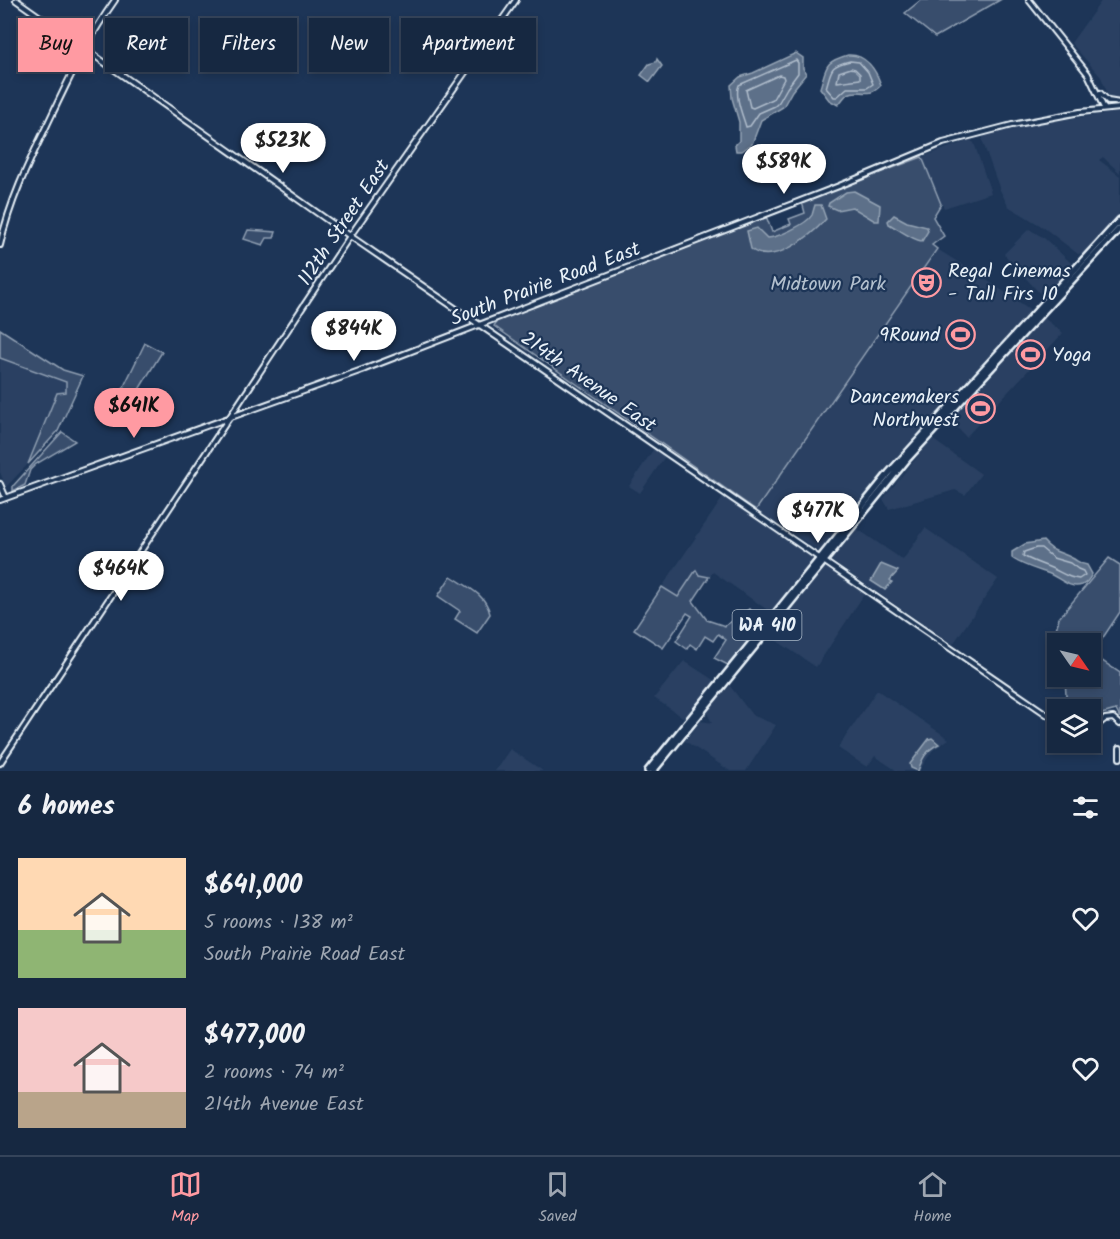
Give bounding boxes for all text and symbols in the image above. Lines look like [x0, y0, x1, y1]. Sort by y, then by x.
chip: Buy [18, 18, 93, 72]
chip: Rent [105, 18, 188, 72]
chip: Filters [200, 18, 297, 72]
chip: New [309, 18, 389, 72]
chip: Apartment [401, 18, 536, 72]
pin: $523K [241, 123, 325, 174]
text: $523K [255, 126, 311, 158]
pin: $589K [742, 144, 826, 195]
text: $589K [756, 147, 812, 179]
street label: 112th Street East [290, 153, 399, 293]
street label: South Prairie Road East [446, 234, 646, 336]
place label: Regal Cinemas - Tall Firs 10 [948, 256, 1071, 311]
theatre icon: Regal Cinemas - Tall Firs 10 [911, 266, 943, 298]
park label: Midtown Park [770, 269, 886, 301]
pin: $844K [312, 311, 396, 362]
text: $844K [325, 314, 383, 346]
sports icon: 9Round [945, 318, 977, 350]
place label: 9Round [879, 320, 941, 352]
street label: 214th Avenue East [513, 324, 663, 442]
sports icon: Yoga [1015, 338, 1047, 370]
place label: Yoga [1052, 340, 1091, 372]
place label: Dancemakers Northwest [849, 382, 959, 437]
pin: $641K [92, 388, 176, 439]
text: $641K [108, 391, 160, 423]
sports icon: Dancemakers Northwest [964, 392, 996, 424]
pin: $477K [776, 493, 860, 544]
text: $477K [791, 496, 845, 528]
pin: $464K [79, 551, 163, 602]
text: $464K [93, 554, 149, 586]
road number: WA 410 [732, 610, 801, 640]
north arrow [1047, 633, 1101, 687]
map controls [1047, 633, 1101, 753]
button: layers [1047, 699, 1101, 753]
text: 6 homes [18, 786, 115, 828]
icon: filters [1069, 791, 1102, 824]
text: $641,000 [204, 865, 302, 907]
icon: home [66, 882, 138, 954]
icon: heart [1069, 902, 1102, 935]
text: 5 rooms · 138 m² [204, 907, 353, 939]
text: South Prairie Road East [204, 939, 405, 971]
text: $477,000 [204, 1015, 305, 1057]
icon: home [66, 1032, 138, 1104]
icon: heart [1069, 1052, 1102, 1085]
text: 2 rooms · 74 m² [204, 1057, 344, 1089]
text: 214th Avenue East [204, 1089, 364, 1121]
tab: Map [169, 1168, 202, 1229]
tab: Saved [539, 1168, 577, 1229]
tab: Home [914, 1168, 951, 1229]

